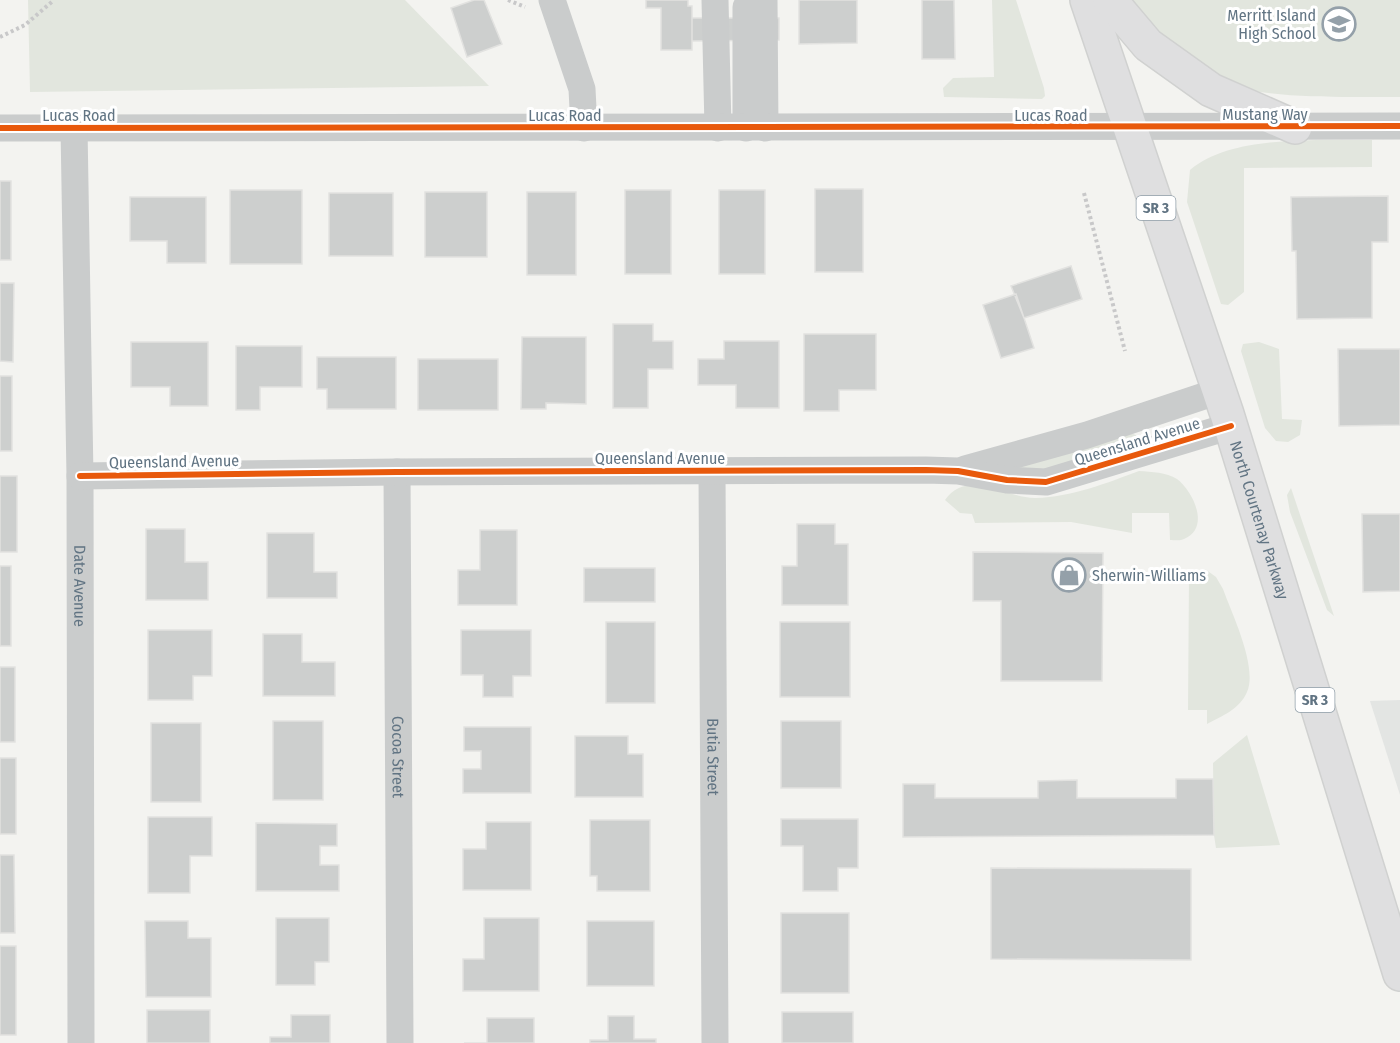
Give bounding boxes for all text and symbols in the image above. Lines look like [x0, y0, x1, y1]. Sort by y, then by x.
place label: Merritt Island High School [1227, 6, 1316, 43]
school or university icon: Merritt Island High School [1321, 6, 1357, 42]
street label: Mustang Way [1222, 105, 1309, 124]
street label: Lucas Road [42, 106, 116, 125]
street label: Lucas Road [528, 106, 602, 125]
street label: Lucas Road [1014, 106, 1088, 125]
road number: SR 3 [1136, 196, 1176, 220]
street label: Queensland Avenue [1072, 413, 1202, 470]
street label: North Courtenay Parkway [1226, 439, 1293, 602]
street label: Queensland Avenue [595, 449, 725, 468]
street label: Queensland Avenue [109, 451, 239, 472]
street label: Date Avenue [70, 545, 89, 627]
shop icon: Sherwin-Williams [1051, 557, 1087, 593]
place label: Sherwin-Williams [1092, 566, 1206, 585]
road number: SR 3 [1296, 688, 1334, 712]
street label: Cocoa Street [388, 716, 408, 799]
street label: Butia Street [703, 718, 723, 797]

